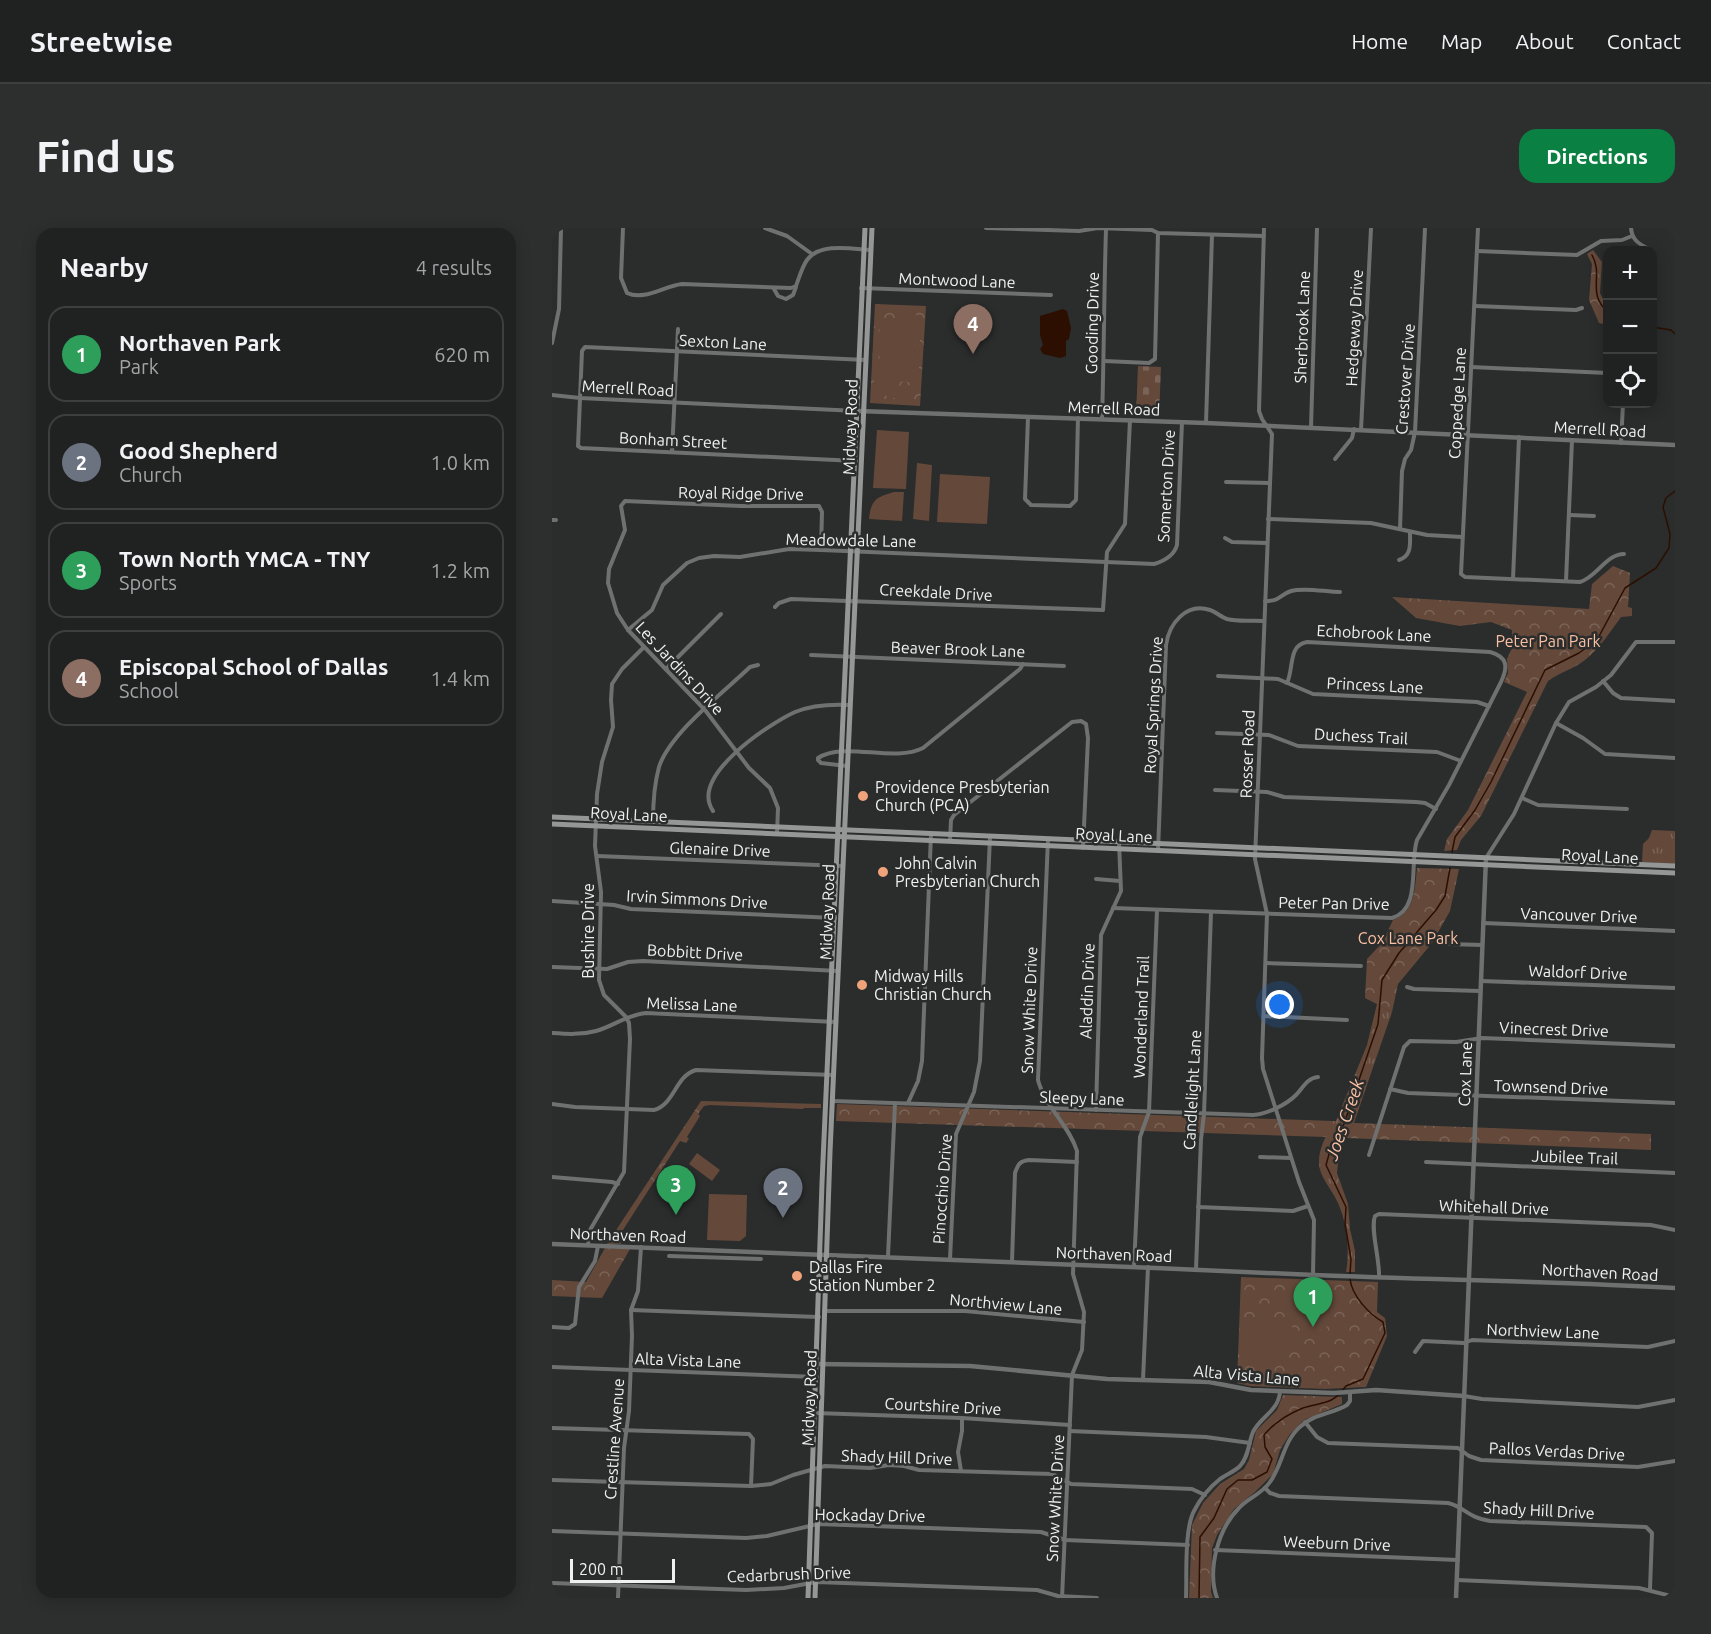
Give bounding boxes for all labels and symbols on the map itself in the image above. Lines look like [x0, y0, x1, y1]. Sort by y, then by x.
street label: Montwood Lane [898, 269, 1016, 291]
street label: Hedgeway Drive [1342, 269, 1366, 387]
street label: Sherbrook Lane [1291, 270, 1313, 384]
street label: Gooding Drive [1082, 272, 1102, 374]
pin: 4 [954, 304, 992, 354]
street label: Crestover Drive [1392, 323, 1418, 435]
street label: Sexton Lane [679, 331, 767, 353]
street label: Coppedge Lane [1445, 347, 1469, 459]
street label: Merrell Road [581, 377, 675, 399]
street label: Midway Road [839, 379, 861, 475]
street label: Merrell Road [1067, 397, 1161, 419]
street label: Merrell Road [1553, 418, 1647, 440]
street label: Bonham Street [619, 428, 728, 452]
street label: Somerton Drive [1154, 429, 1178, 543]
street label: Royal Ridge Drive [678, 483, 804, 503]
street label: Meadowdale Lane [786, 530, 916, 550]
street label: Creekdale Drive [879, 580, 993, 604]
street label: Les Jardins Drive [632, 618, 728, 718]
street label: Echobrook Lane [1316, 621, 1432, 645]
park label: Peter Pan Park [1495, 632, 1601, 650]
street label: Royal Springs Drive [1140, 636, 1166, 774]
street label: Beaver Brook Lane [890, 638, 1026, 660]
street label: Princess Lane [1326, 673, 1424, 697]
street label: Rosser Road [1236, 709, 1258, 799]
street label: Duchess Trail [1314, 725, 1408, 747]
place label: Providence Presbyterian Church (PCA) [875, 778, 1050, 815]
marker: Providence Presbyterian Church (PCA) [856, 789, 870, 803]
street label: Royal Lane [590, 803, 668, 825]
street label: Royal Lane [1075, 824, 1153, 846]
street label: Glenaire Drive [669, 838, 771, 860]
street label: Royal Lane [1561, 845, 1639, 867]
place label: John Calvin Presbyterian Church [895, 854, 1040, 890]
street label: Midway Road [816, 864, 838, 960]
marker: John Calvin Presbyterian Church [876, 865, 890, 879]
street label: Bushire Drive [579, 883, 597, 979]
street label: Irvin Simmons Drive [626, 886, 768, 912]
street label: Peter Pan Drive [1278, 893, 1390, 913]
street label: Vancouver Drive [1520, 904, 1638, 926]
park label: Cox Lane Park [1358, 929, 1458, 947]
street label: Bobbitt Drive [646, 940, 744, 964]
street label: Aladdin Drive [1076, 943, 1098, 1039]
street label: Snow White Drive [1018, 946, 1040, 1074]
street label: Wonderland Trail [1130, 955, 1152, 1079]
street label: Waldorf Drive [1528, 961, 1628, 983]
place label: Midway Hills Christian Church [874, 967, 992, 1003]
marker: Midway Hills Christian Church [855, 978, 869, 992]
your location [1265, 990, 1294, 1019]
street label: Melissa Lane [646, 993, 738, 1015]
street label: Vinecrest Drive [1499, 1018, 1609, 1040]
street label: Candlelight Lane [1180, 1029, 1204, 1151]
street label: Cox Lane [1455, 1041, 1475, 1107]
water label: Joes Creek [1320, 1075, 1367, 1163]
street label: Townsend Drive [1493, 1076, 1609, 1098]
street label: Sleepy Lane [1039, 1088, 1125, 1108]
street label: Pinocchio Drive [929, 1133, 955, 1245]
street label: Jubilee Trail [1531, 1146, 1619, 1168]
pin: 3 [656, 1166, 696, 1215]
pin: 2 [764, 1168, 802, 1218]
street label: Whitehall Drive [1439, 1196, 1549, 1218]
street label: Northaven Road [569, 1224, 687, 1246]
street label: Northaven Road [1055, 1243, 1173, 1265]
place label: Dallas Fire Station Number 2 [809, 1258, 936, 1294]
street label: Northaven Road [1541, 1260, 1659, 1284]
marker: Dallas Fire Station Number 2 [790, 1269, 804, 1283]
pin: 1 [1294, 1278, 1332, 1327]
street label: Northview Lane [949, 1290, 1063, 1318]
street label: Northview Lane [1486, 1320, 1600, 1342]
street label: Alta Vista Lane [634, 1349, 742, 1371]
street label: Midway Road [798, 1350, 820, 1446]
street label: Alta Vista Lane [1193, 1361, 1301, 1389]
street label: Crestline Avenue [601, 1378, 627, 1500]
street label: Courtshire Drive [884, 1394, 1002, 1418]
street label: Snow White Drive [1043, 1434, 1067, 1562]
street label: Pallos Verdas Drive [1488, 1438, 1626, 1464]
street label: Shady Hill Drive [841, 1446, 953, 1468]
street label: Shady Hill Drive [1483, 1498, 1595, 1522]
street label: Hockaday Drive [814, 1505, 926, 1525]
street label: Weeburn Drive [1283, 1532, 1391, 1554]
scale bar [570, 1556, 675, 1584]
street label: Cedarbrush Drive [727, 1563, 851, 1585]

